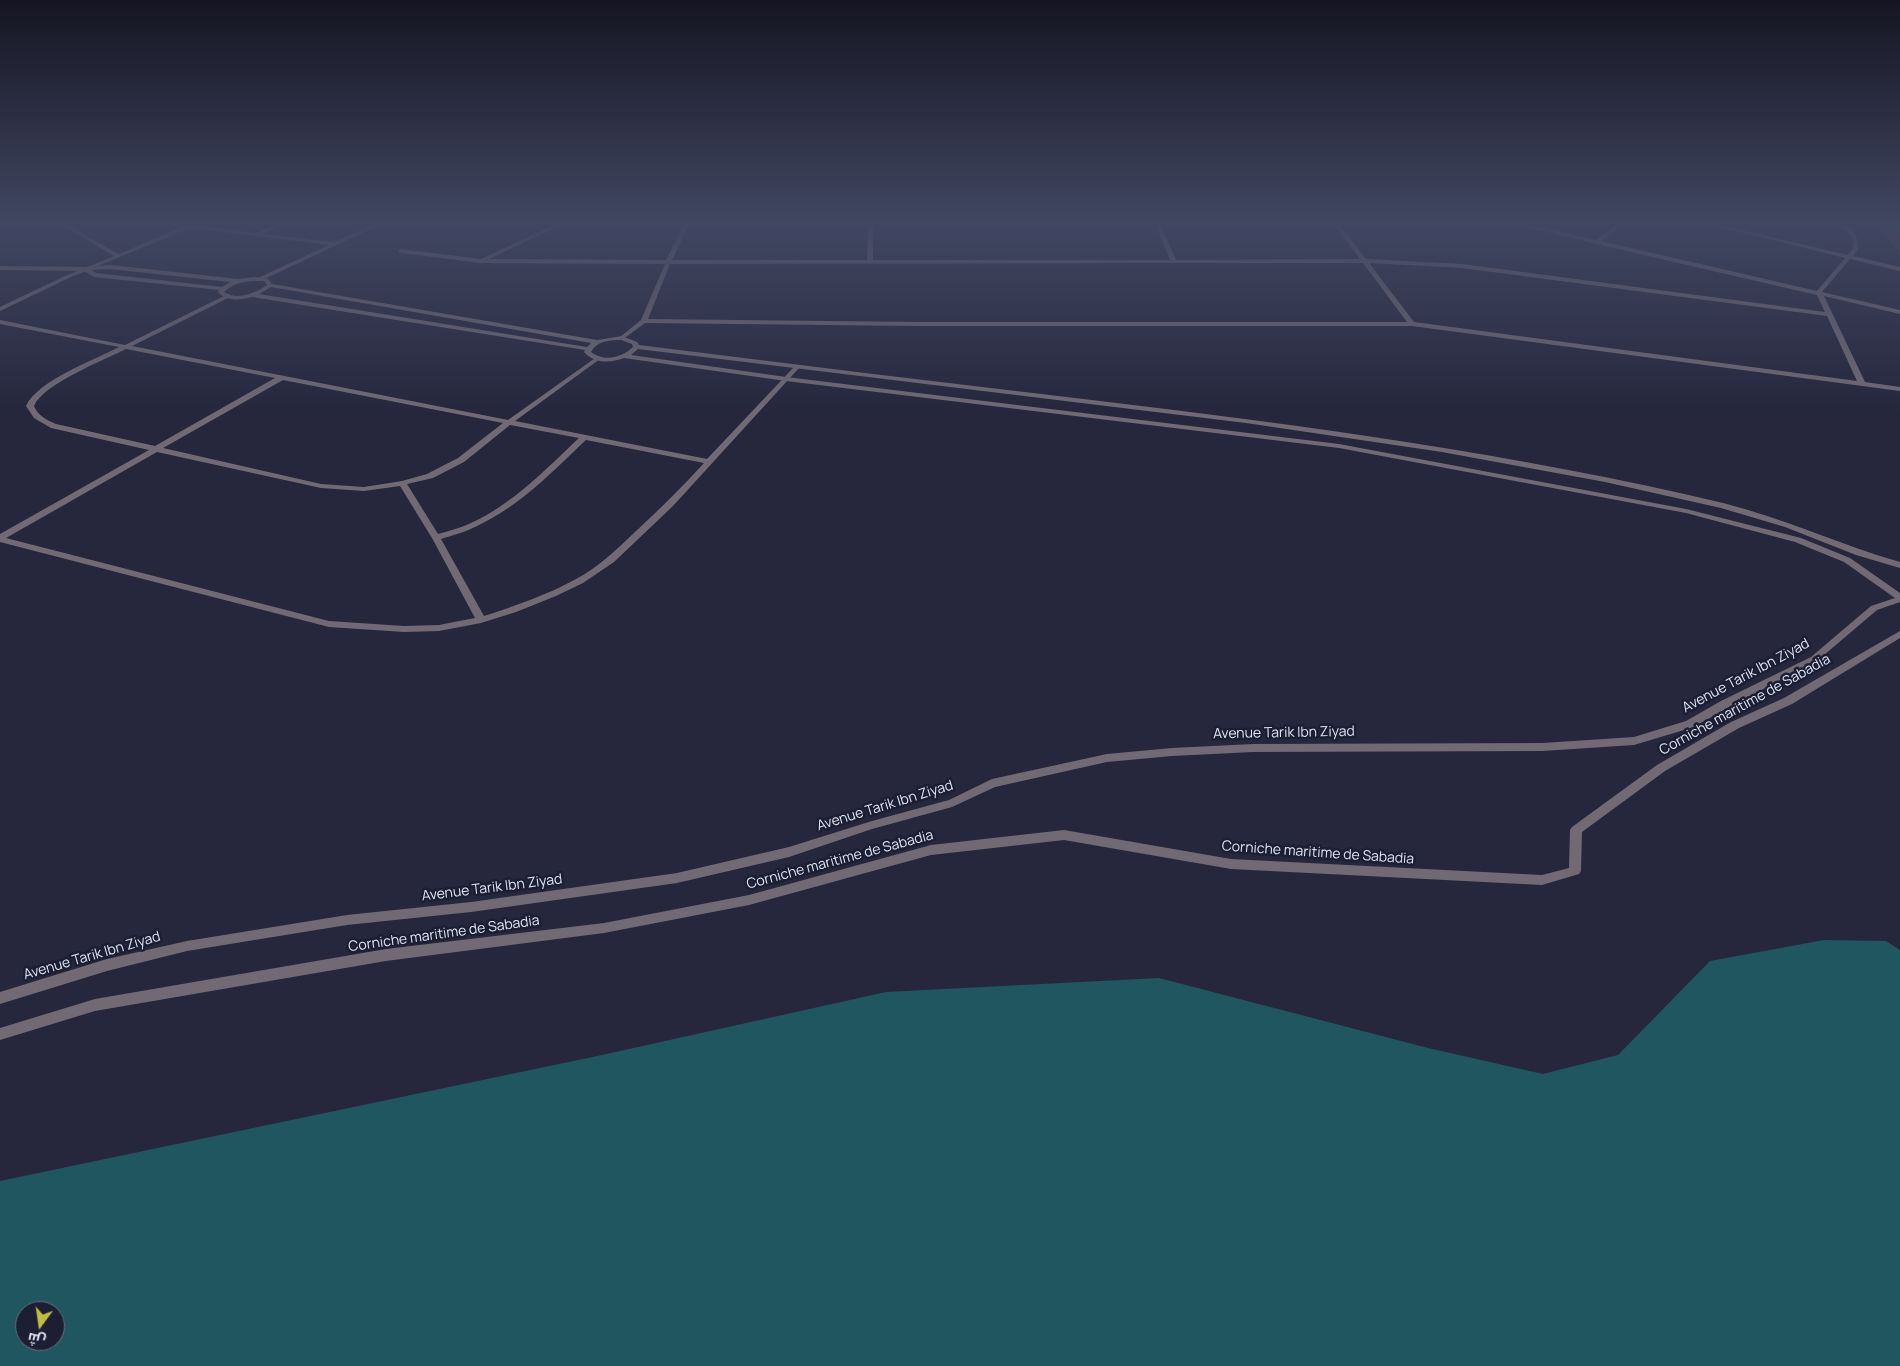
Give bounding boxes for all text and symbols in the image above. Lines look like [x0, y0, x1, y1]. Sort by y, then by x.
street label: Avenue Tarik Ibn Ziyad [1680, 635, 1812, 717]
street label: Corniche maritime de Sabadia [1657, 651, 1833, 759]
street label: Avenue Tarik Ibn Ziyad [1213, 723, 1355, 743]
street label: Avenue Tarik Ibn Ziyad [815, 777, 955, 835]
street label: Corniche maritime de Sabadia [745, 827, 935, 893]
street label: Corniche maritime de Sabadia [1221, 838, 1415, 868]
street label: Avenue Tarik Ibn Ziyad [421, 871, 563, 905]
street label: Corniche maritime de Sabadia [347, 912, 541, 956]
street label: Avenue Tarik Ibn Ziyad [22, 928, 162, 984]
north arrow [15, 1301, 65, 1351]
text: ش [25, 1329, 48, 1351]

